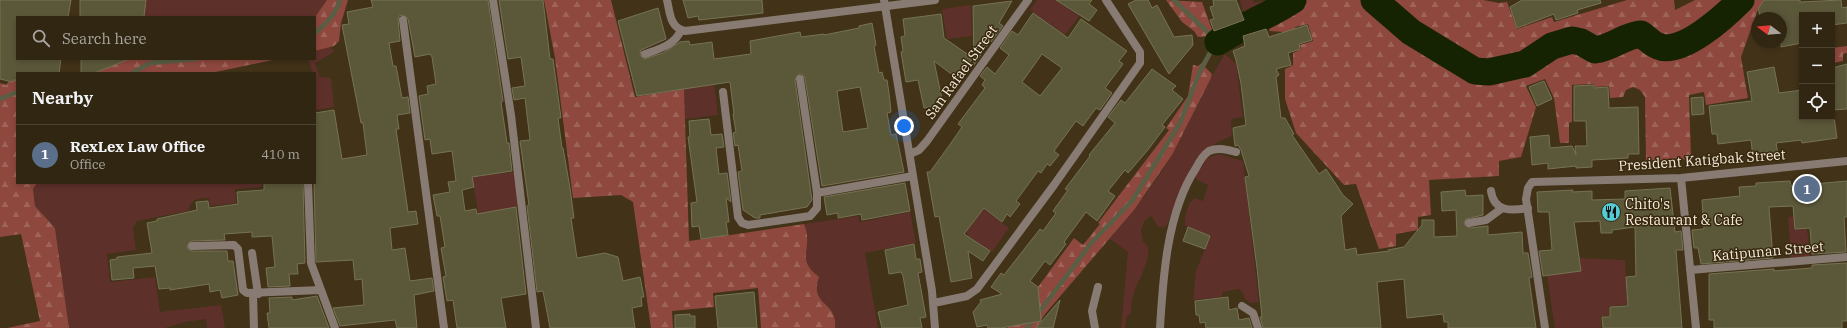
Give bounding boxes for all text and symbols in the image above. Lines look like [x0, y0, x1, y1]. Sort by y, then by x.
north arrow [1751, 12, 1787, 48]
map controls [1799, 12, 1835, 120]
button: + [1799, 12, 1835, 48]
search box [16, 16, 316, 60]
street label: San Rafael Street [921, 21, 1001, 123]
icon: search [30, 27, 52, 49]
text: Search here [62, 29, 147, 48]
button: − [1799, 48, 1835, 84]
button: locate [1799, 84, 1835, 120]
text: Nearby [32, 87, 93, 109]
your location [894, 116, 914, 136]
text: RexLex Law Office [70, 137, 205, 156]
street label: President Katigbak Street [1618, 145, 1786, 175]
text: 1 [41, 146, 49, 163]
text: 410 m [261, 146, 300, 163]
text: Office [70, 156, 106, 173]
pin: 1 [1794, 174, 1820, 204]
place label: Chito's Restaurant & Cafe [1625, 195, 1743, 229]
restaurant icon: Chito's Restaurant & Cafe [1600, 201, 1622, 223]
street label: Katipunan Street [1711, 237, 1825, 265]

